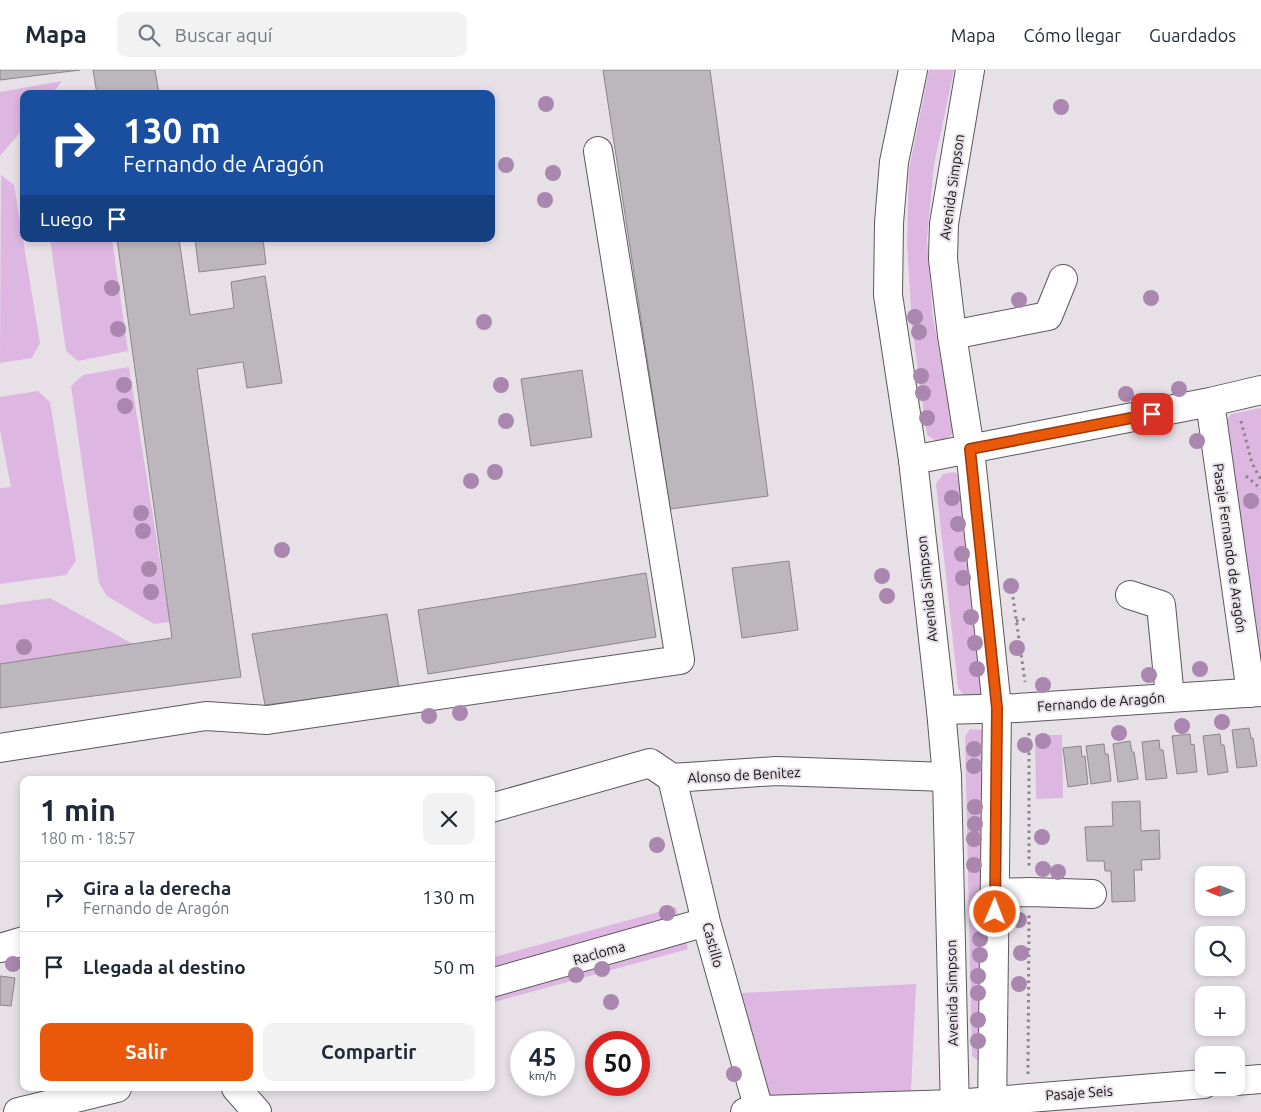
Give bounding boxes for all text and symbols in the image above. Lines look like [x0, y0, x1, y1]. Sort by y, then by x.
search box [117, 12, 467, 57]
text: Mapa [25, 21, 87, 48]
icon: search [135, 21, 163, 49]
text: Buscar aquí [175, 24, 272, 46]
text: Mapa [951, 25, 996, 45]
text: Cómo llegar [1024, 25, 1121, 45]
text: Guardados [1149, 25, 1236, 45]
icon: right [40, 110, 105, 175]
text: 130 m [123, 110, 221, 150]
street label: Avenida Simpson [937, 133, 967, 241]
text: Fernando de Aragón [123, 151, 324, 176]
icon: arrive [103, 205, 131, 233]
text: Luego [40, 208, 93, 230]
pin [1131, 393, 1173, 435]
icon: arrive [1138, 400, 1166, 428]
street label: Pasaje Fernando de Aragón [1210, 462, 1250, 634]
street label: Avenida Simpson [913, 535, 941, 643]
street label: Fernando de Aragón [1037, 690, 1165, 714]
street label: Alonso de Benitez [687, 764, 801, 786]
text: 1 min [40, 793, 116, 827]
button: close [423, 793, 475, 845]
text: 180 m · 18:57 [40, 829, 136, 847]
north arrow [1195, 866, 1245, 916]
map controls [1195, 866, 1245, 1096]
text: Gira a la derecha [83, 877, 231, 899]
icon: right [40, 883, 68, 911]
position arrow [968, 885, 1020, 937]
text: 130 m [422, 886, 475, 908]
text: Fernando de Aragón [83, 899, 229, 917]
street label: Castillo [699, 921, 727, 969]
button: search [1195, 926, 1245, 976]
street label: Racloma [571, 938, 627, 968]
street label: Avenida Simpson [943, 940, 961, 1046]
icon: arrive [40, 953, 68, 981]
text: Llegada al destino [83, 956, 246, 978]
text: 50 m [433, 956, 475, 978]
button: + [1195, 986, 1245, 1036]
button: Salir [40, 1023, 253, 1081]
button: Compartir [263, 1023, 475, 1081]
speed limit sign: 50 [585, 1031, 650, 1096]
text: 45 [528, 1043, 557, 1071]
button: − [1195, 1046, 1245, 1096]
text: km/h [529, 1069, 556, 1082]
street label: Pasaje Seis [1045, 1083, 1113, 1103]

